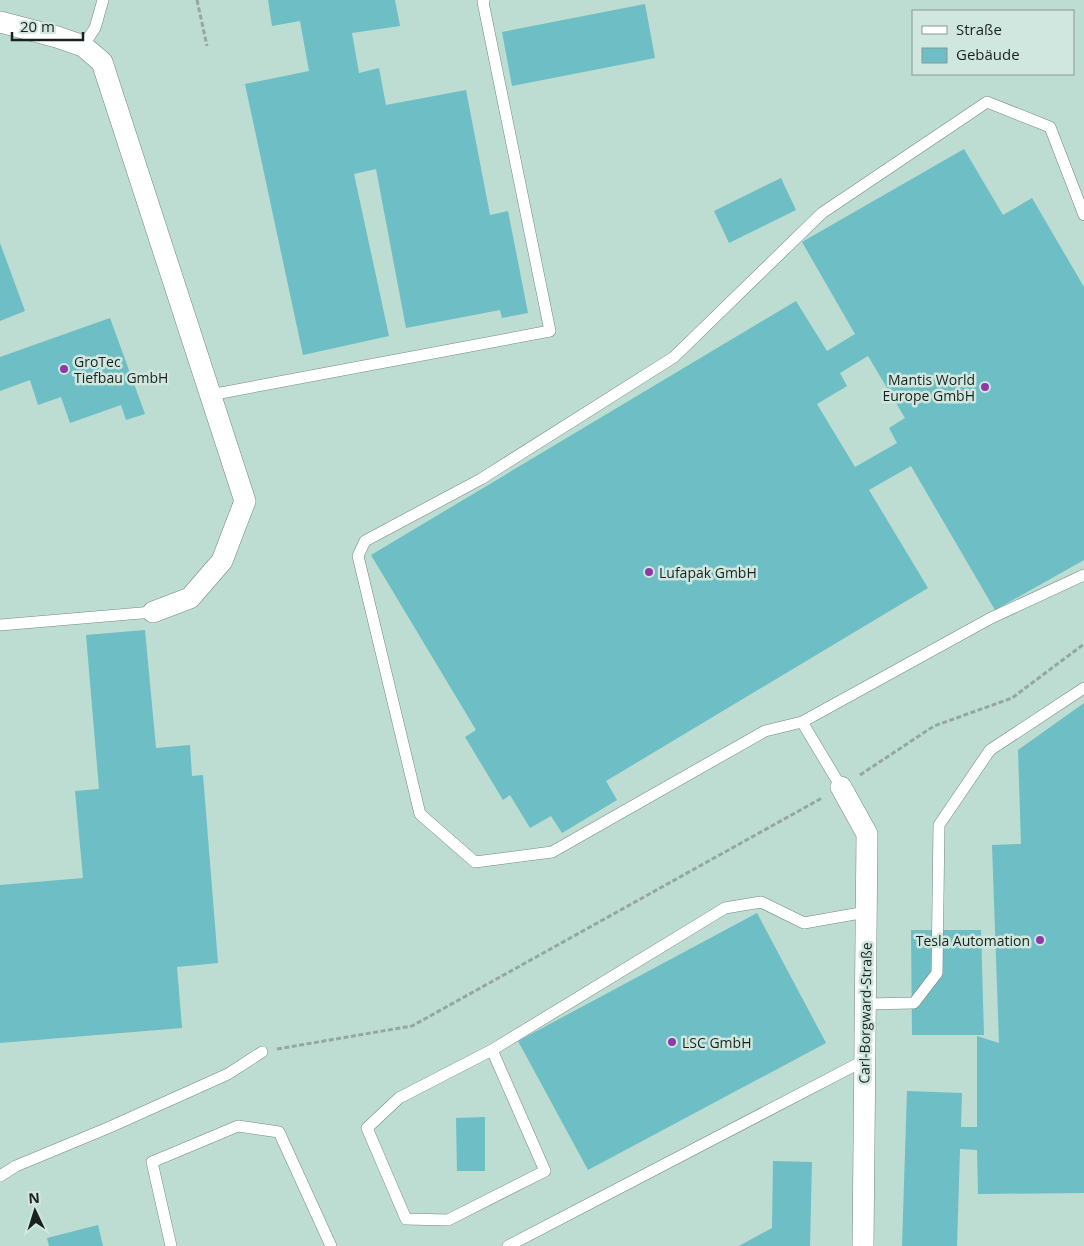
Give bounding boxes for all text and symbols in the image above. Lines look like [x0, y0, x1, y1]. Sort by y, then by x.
scale bar [12, 10, 84, 42]
legend [912, 10, 1074, 75]
text: 20 m [20, 16, 55, 36]
text: Straße [956, 19, 1002, 39]
text: Gebäude [956, 44, 1020, 64]
place label: GroTec Tiefbau GmbH [74, 352, 168, 387]
marker: GroTec Tiefbau GmbH [58, 363, 70, 375]
place label: Mantis World Europe GmbH [882, 370, 975, 405]
marker: Mantis World Europe GmbH [979, 381, 991, 393]
place label: Lufapak GmbH [659, 563, 757, 582]
marker: Lufapak GmbH [643, 566, 655, 578]
place label: Tesla Automation [916, 931, 1030, 950]
marker: Tesla Automation [1034, 934, 1046, 946]
street label: Carl-Borgward-Straße [854, 942, 876, 1084]
place label: LSC GmbH [682, 1033, 751, 1052]
marker: LSC GmbH [666, 1036, 678, 1048]
north arrow [10, 1186, 60, 1236]
text: N [28, 1188, 40, 1207]

